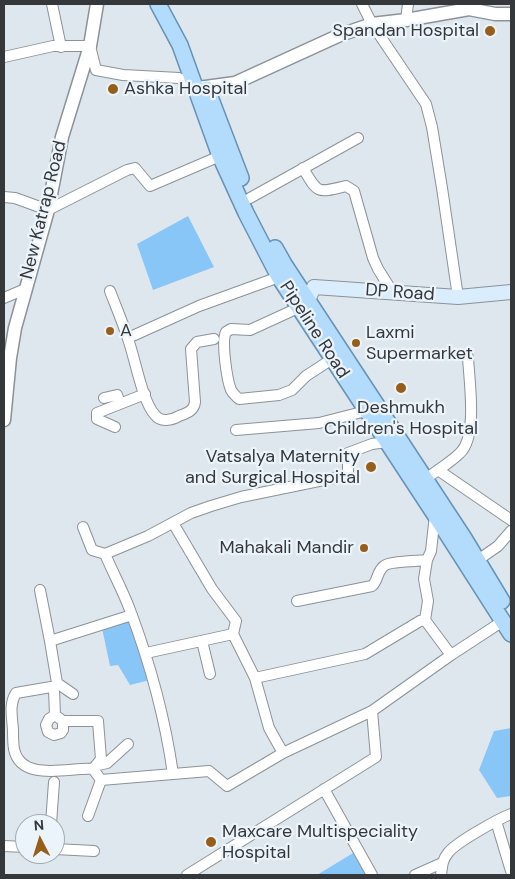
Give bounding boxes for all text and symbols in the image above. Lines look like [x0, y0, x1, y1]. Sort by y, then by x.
place label: Spandan Hospital [333, 20, 479, 42]
marker: Spandan Hospital [483, 24, 497, 38]
place label: Ashka Hospital [124, 78, 247, 100]
marker: Ashka Hospital [106, 82, 120, 96]
street label: New Katrap Road [16, 139, 72, 281]
street label: Pipeline Road [274, 277, 354, 383]
street label: DP Road [365, 280, 435, 306]
place label: A [120, 320, 132, 342]
place label: Laxmi Supermarket [366, 322, 473, 364]
marker: A [104, 325, 116, 337]
marker: Laxmi Supermarket [350, 337, 362, 349]
marker: Deshmukh Children's Hospital [394, 381, 408, 395]
place label: Deshmukh Children's Hospital [324, 397, 478, 439]
place label: Vatsalya Maternity and Surgical Hospital [185, 446, 360, 488]
marker: Vatsalya Maternity and Surgical Hospital [364, 460, 378, 474]
place label: Mahakali Mandir [219, 537, 354, 559]
marker: Mahakali Mandir [358, 542, 370, 554]
north arrow [15, 814, 65, 864]
text: N [33, 816, 45, 834]
place label: Maxcare Multispeciality Hospital [222, 821, 418, 864]
marker: Maxcare Multispeciality Hospital [204, 835, 218, 849]

